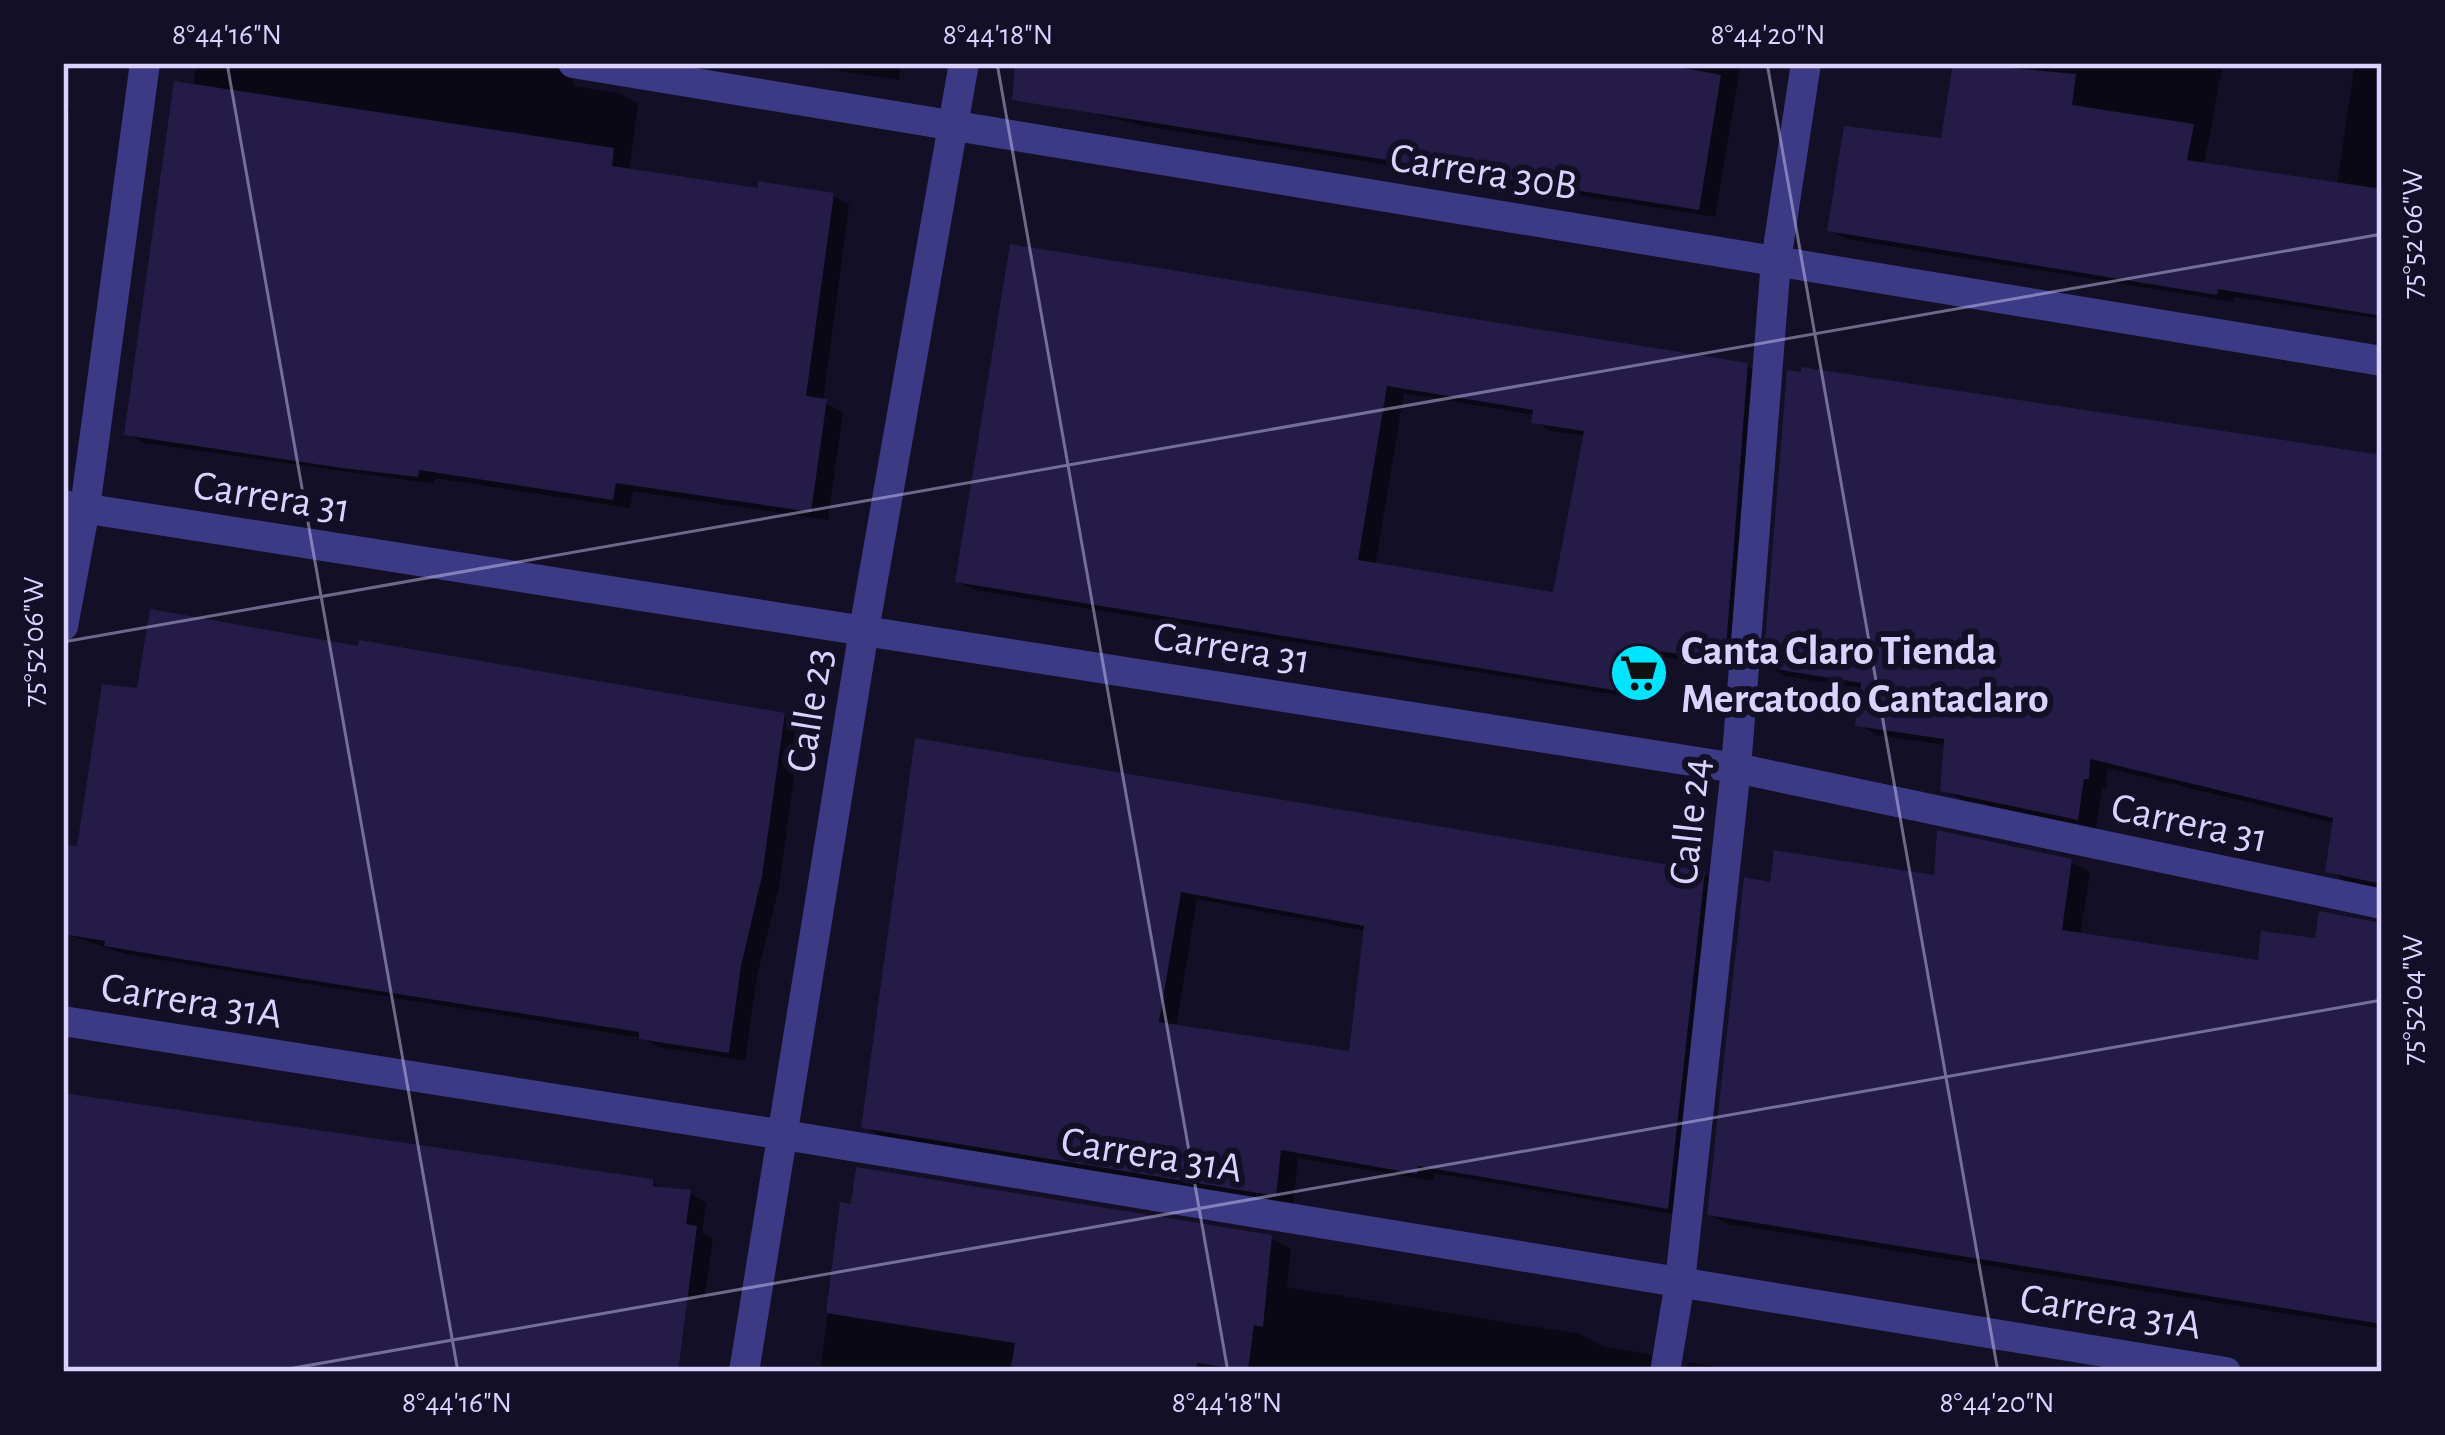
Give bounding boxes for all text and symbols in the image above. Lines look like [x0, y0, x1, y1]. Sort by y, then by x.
text: 8°44'16"N [172, 20, 282, 50]
text: 8°44'18"N [943, 20, 1053, 50]
text: 8°44'20"N [1710, 20, 1826, 50]
street label: Carrera 30B [1387, 136, 1580, 207]
text: 75°52'06"W [2398, 169, 2428, 299]
street label: Carrera 31 [190, 464, 353, 530]
text: 75°52'06"W [19, 577, 49, 707]
street label: Carrera 31 [1150, 615, 1313, 681]
place label: Canta Claro Tienda Mercatodo Cantaclaro [1681, 630, 2049, 720]
supermarket icon: Canta Claro Tienda Mercatodo Cantaclaro [1608, 642, 1670, 704]
street label: Calle 23 [779, 645, 840, 775]
street label: Calle 24 [1662, 756, 1718, 887]
street label: Carrera 31 [2108, 786, 2271, 860]
text: 75°52'04"W [2398, 934, 2428, 1065]
street label: Carrera 31A [98, 966, 285, 1036]
street label: Carrera 31A [1058, 1120, 1245, 1190]
street label: Carrera 31A [2017, 1277, 2204, 1347]
text: 8°44'16"N [402, 1388, 512, 1418]
text: 8°44'18"N [1172, 1388, 1282, 1418]
text: 8°44'20"N [1939, 1388, 2055, 1418]

